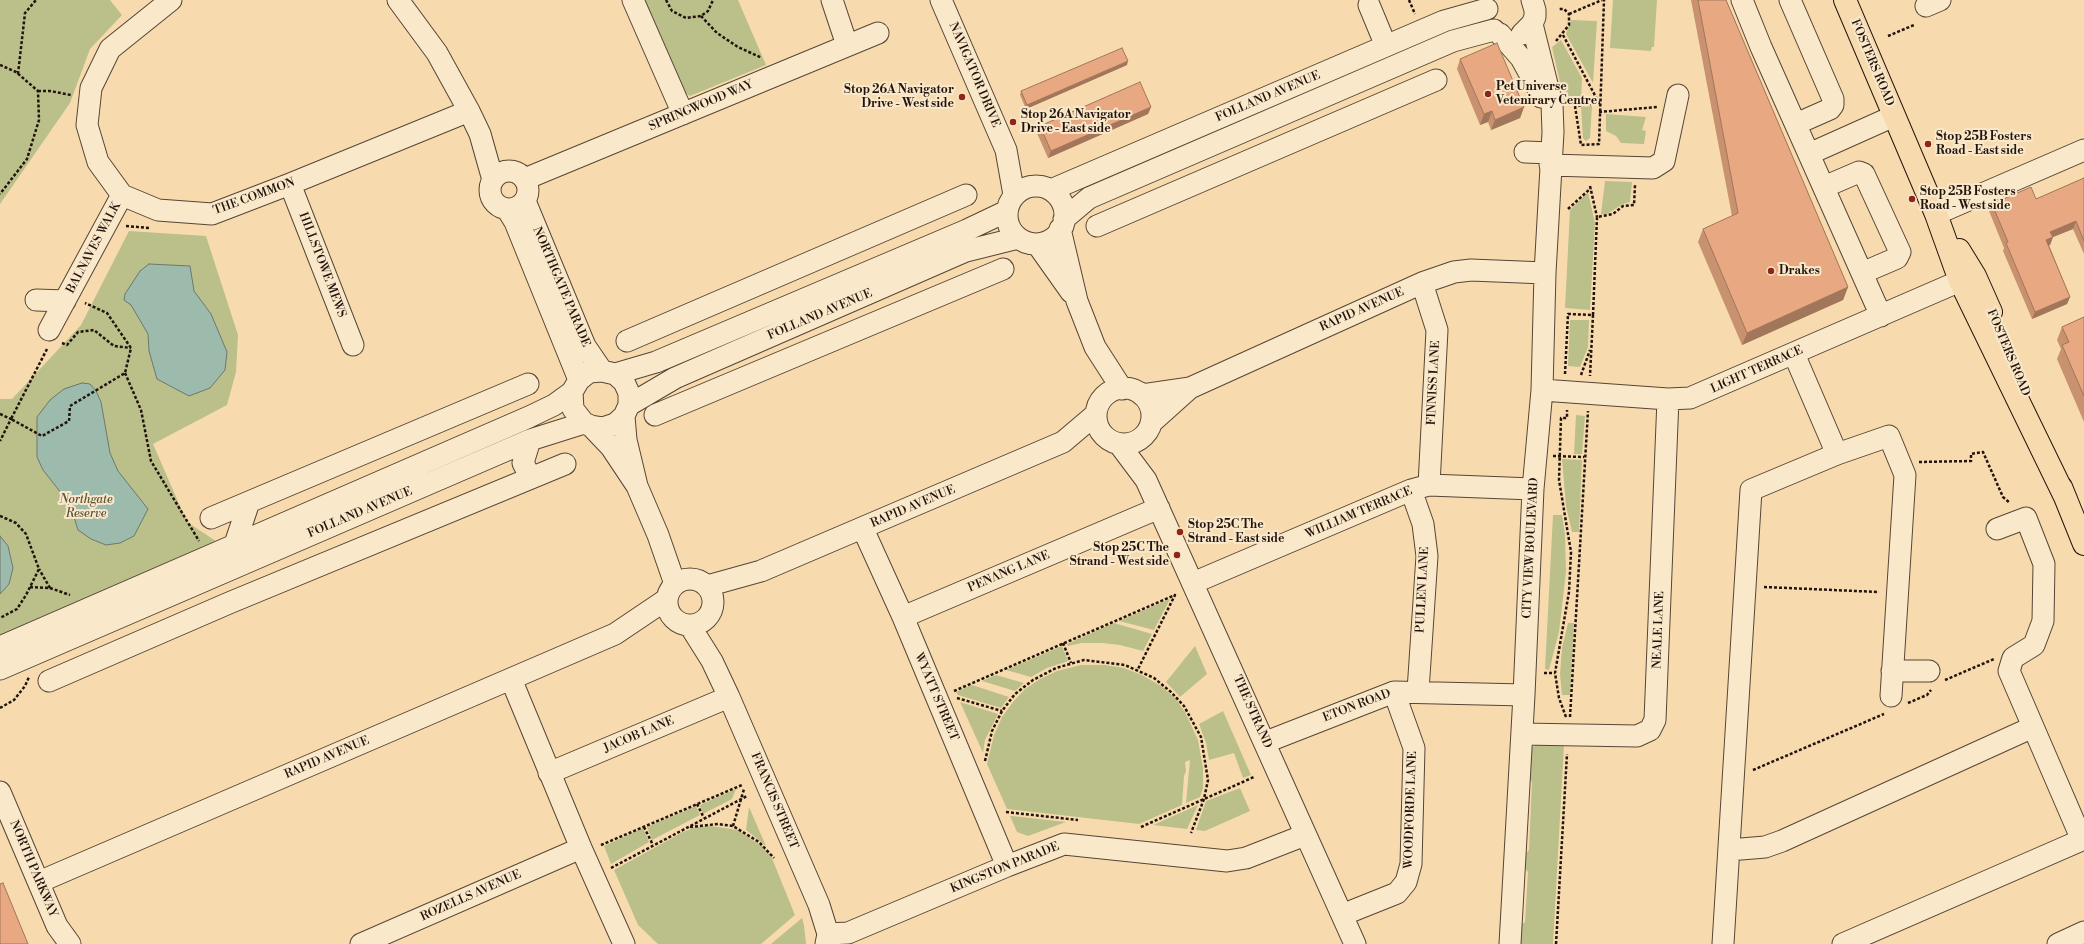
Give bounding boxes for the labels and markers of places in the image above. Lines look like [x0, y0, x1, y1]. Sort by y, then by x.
place label: Pet Universe Vetenirary Centre [1496, 80, 1597, 108]
place label: Stop 26A Navigator Drive - West side [844, 83, 954, 111]
marker: Pet Universe Vetenirary Centre [1483, 89, 1493, 99]
marker: Stop 26A Navigator Drive - West side [957, 92, 967, 102]
place label: Stop 26A Navigator Drive - East side [1021, 108, 1131, 136]
marker: Stop 26A Navigator Drive - East side [1008, 117, 1018, 127]
place label: Stop 25B Fosters Road - East side [1936, 130, 2032, 158]
marker: Stop 25B Fosters Road - East side [1923, 139, 1933, 149]
place label: Stop 25B Fosters Road - West side [1920, 185, 2016, 213]
marker: Stop 25B Fosters Road - West side [1907, 194, 1917, 204]
place label: Drakes [1779, 264, 1820, 278]
marker: Drakes [1766, 266, 1776, 276]
place label: Stop 25C The Strand - East side [1188, 518, 1285, 546]
marker: Stop 25C The Strand - East side [1175, 527, 1185, 537]
place label: Stop 25C The Strand - West side [1070, 541, 1169, 569]
marker: Stop 25C The Strand - West side [1172, 550, 1182, 560]

